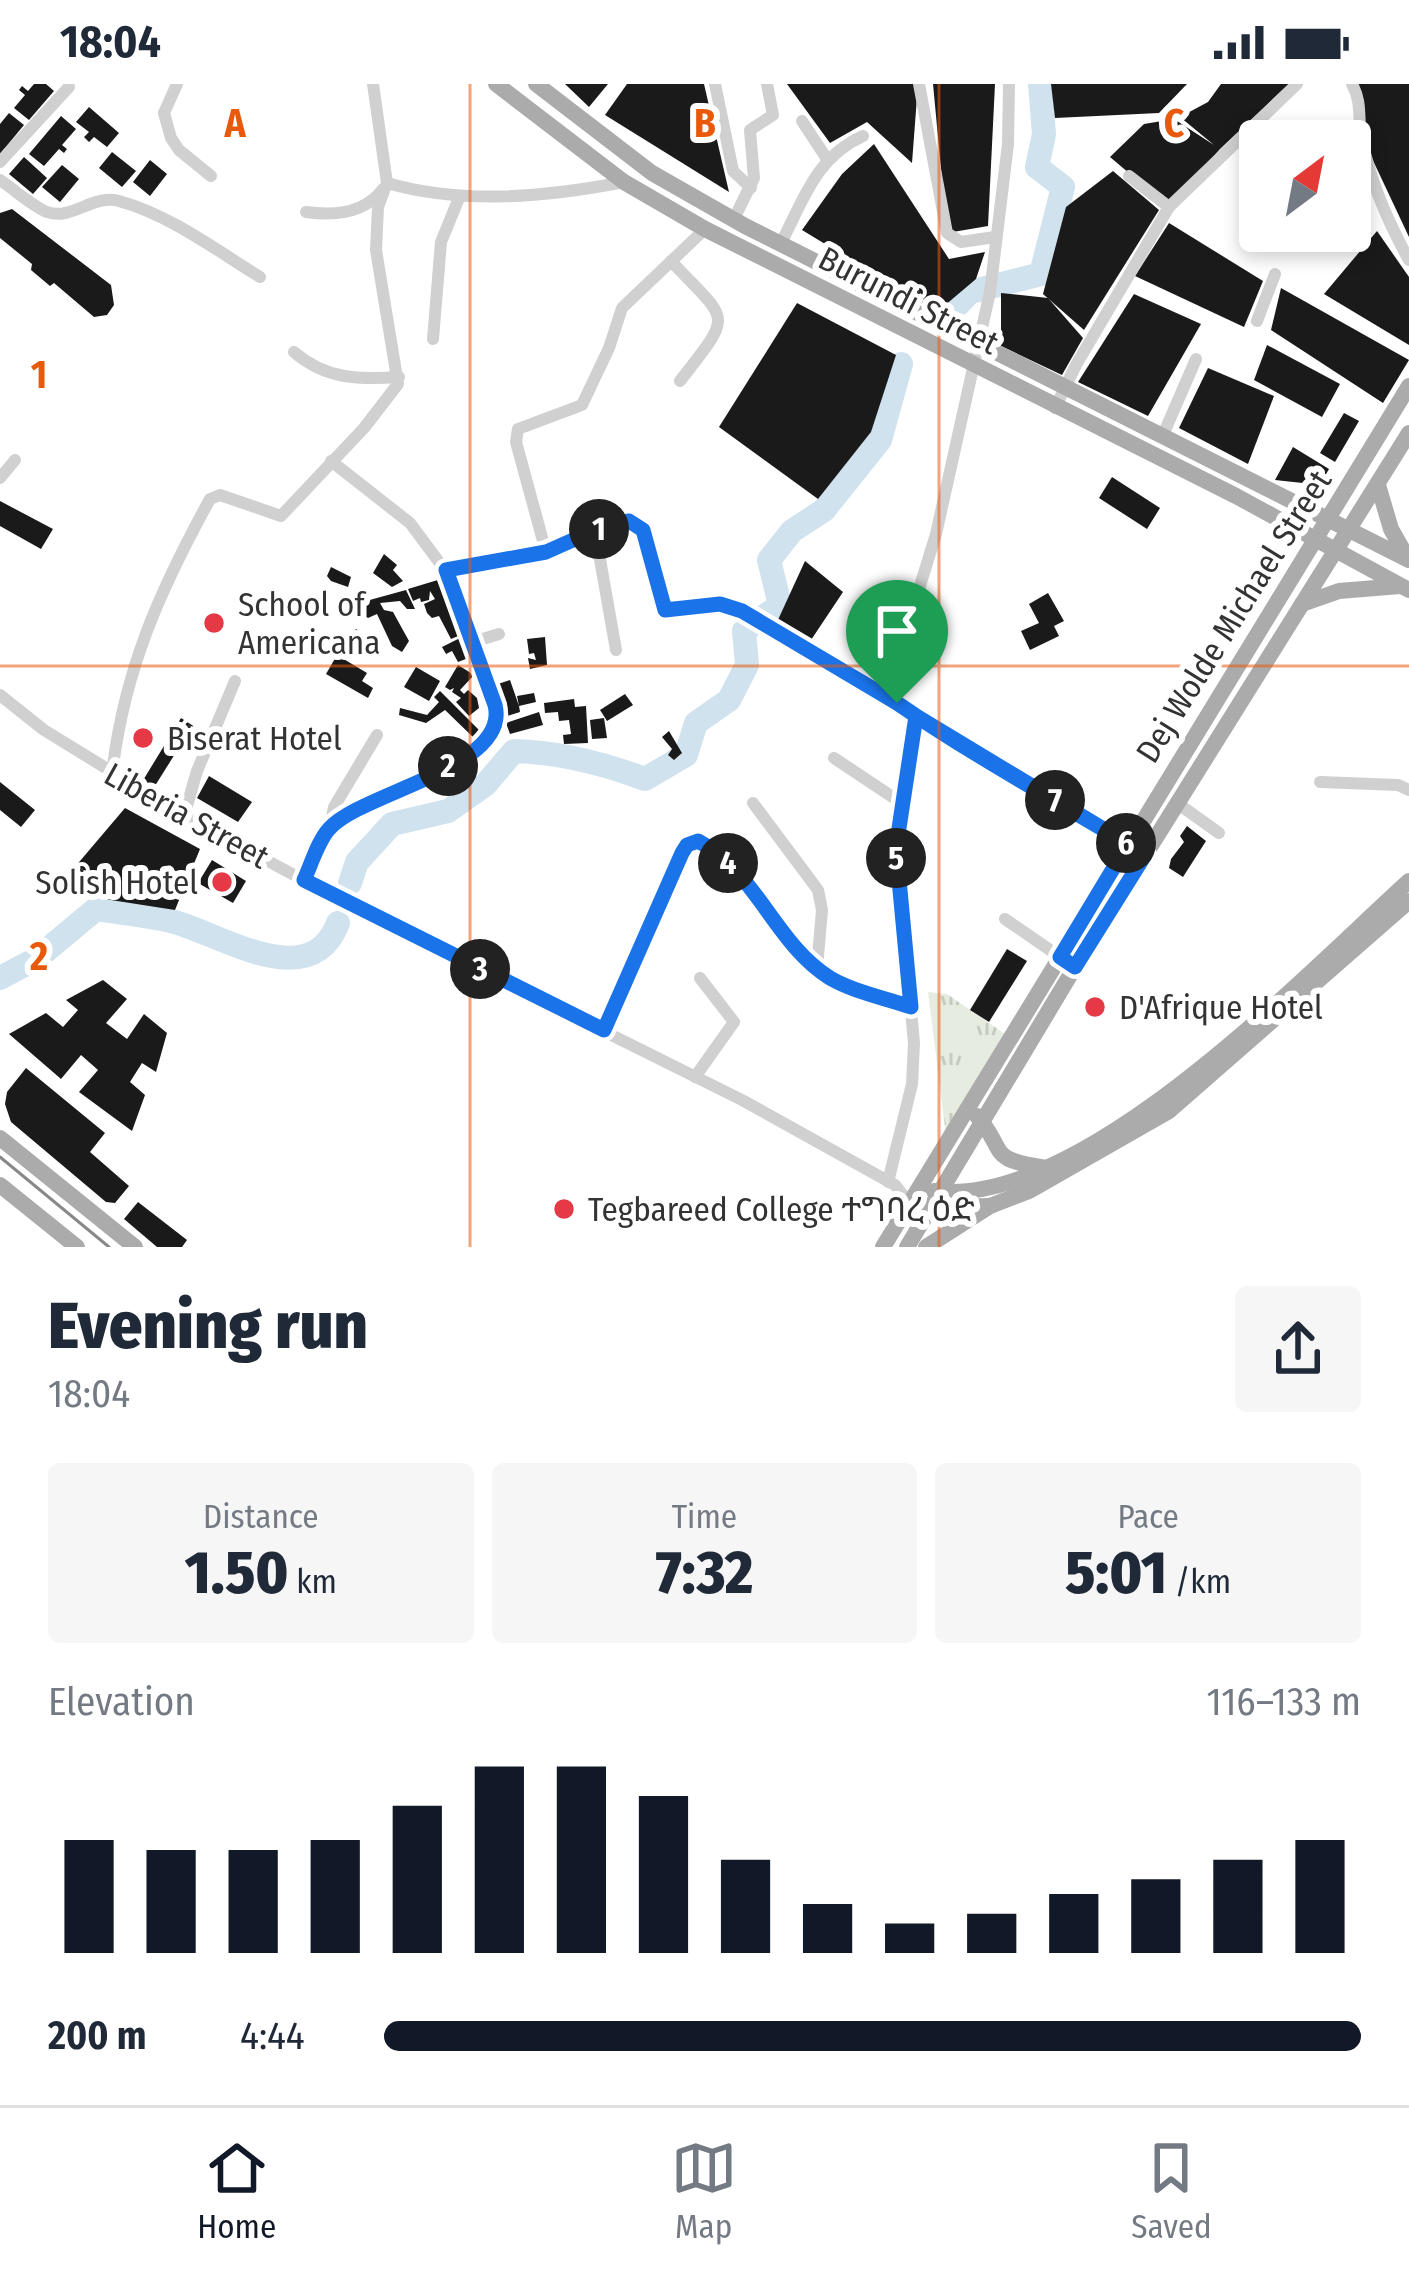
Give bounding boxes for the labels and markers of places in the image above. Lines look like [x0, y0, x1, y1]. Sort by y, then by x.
pin: 1 [569, 499, 629, 559]
pin [846, 580, 948, 703]
place label: School of Americana [238, 585, 380, 663]
marker: School of Americana [201, 610, 227, 636]
place label: Biserat Hotel [167, 719, 342, 759]
marker: Biserat Hotel [130, 725, 156, 751]
pin: 2 [418, 736, 478, 796]
pin: 7 [1025, 770, 1085, 830]
pin: 6 [1096, 813, 1156, 873]
pin: 5 [866, 828, 926, 888]
pin: 4 [698, 833, 758, 893]
place label: Solish Hotel [35, 863, 198, 903]
marker: Solish Hotel [209, 869, 235, 895]
pin: 3 [450, 939, 510, 999]
place label: D'Afrique Hotel [1119, 988, 1323, 1028]
marker: D'Afrique Hotel [1082, 994, 1108, 1020]
place label: Tegbareed College ተግባረ ዕድ [588, 1190, 975, 1230]
marker: Tegbareed College ተግባረ ዕድ [551, 1196, 577, 1222]

